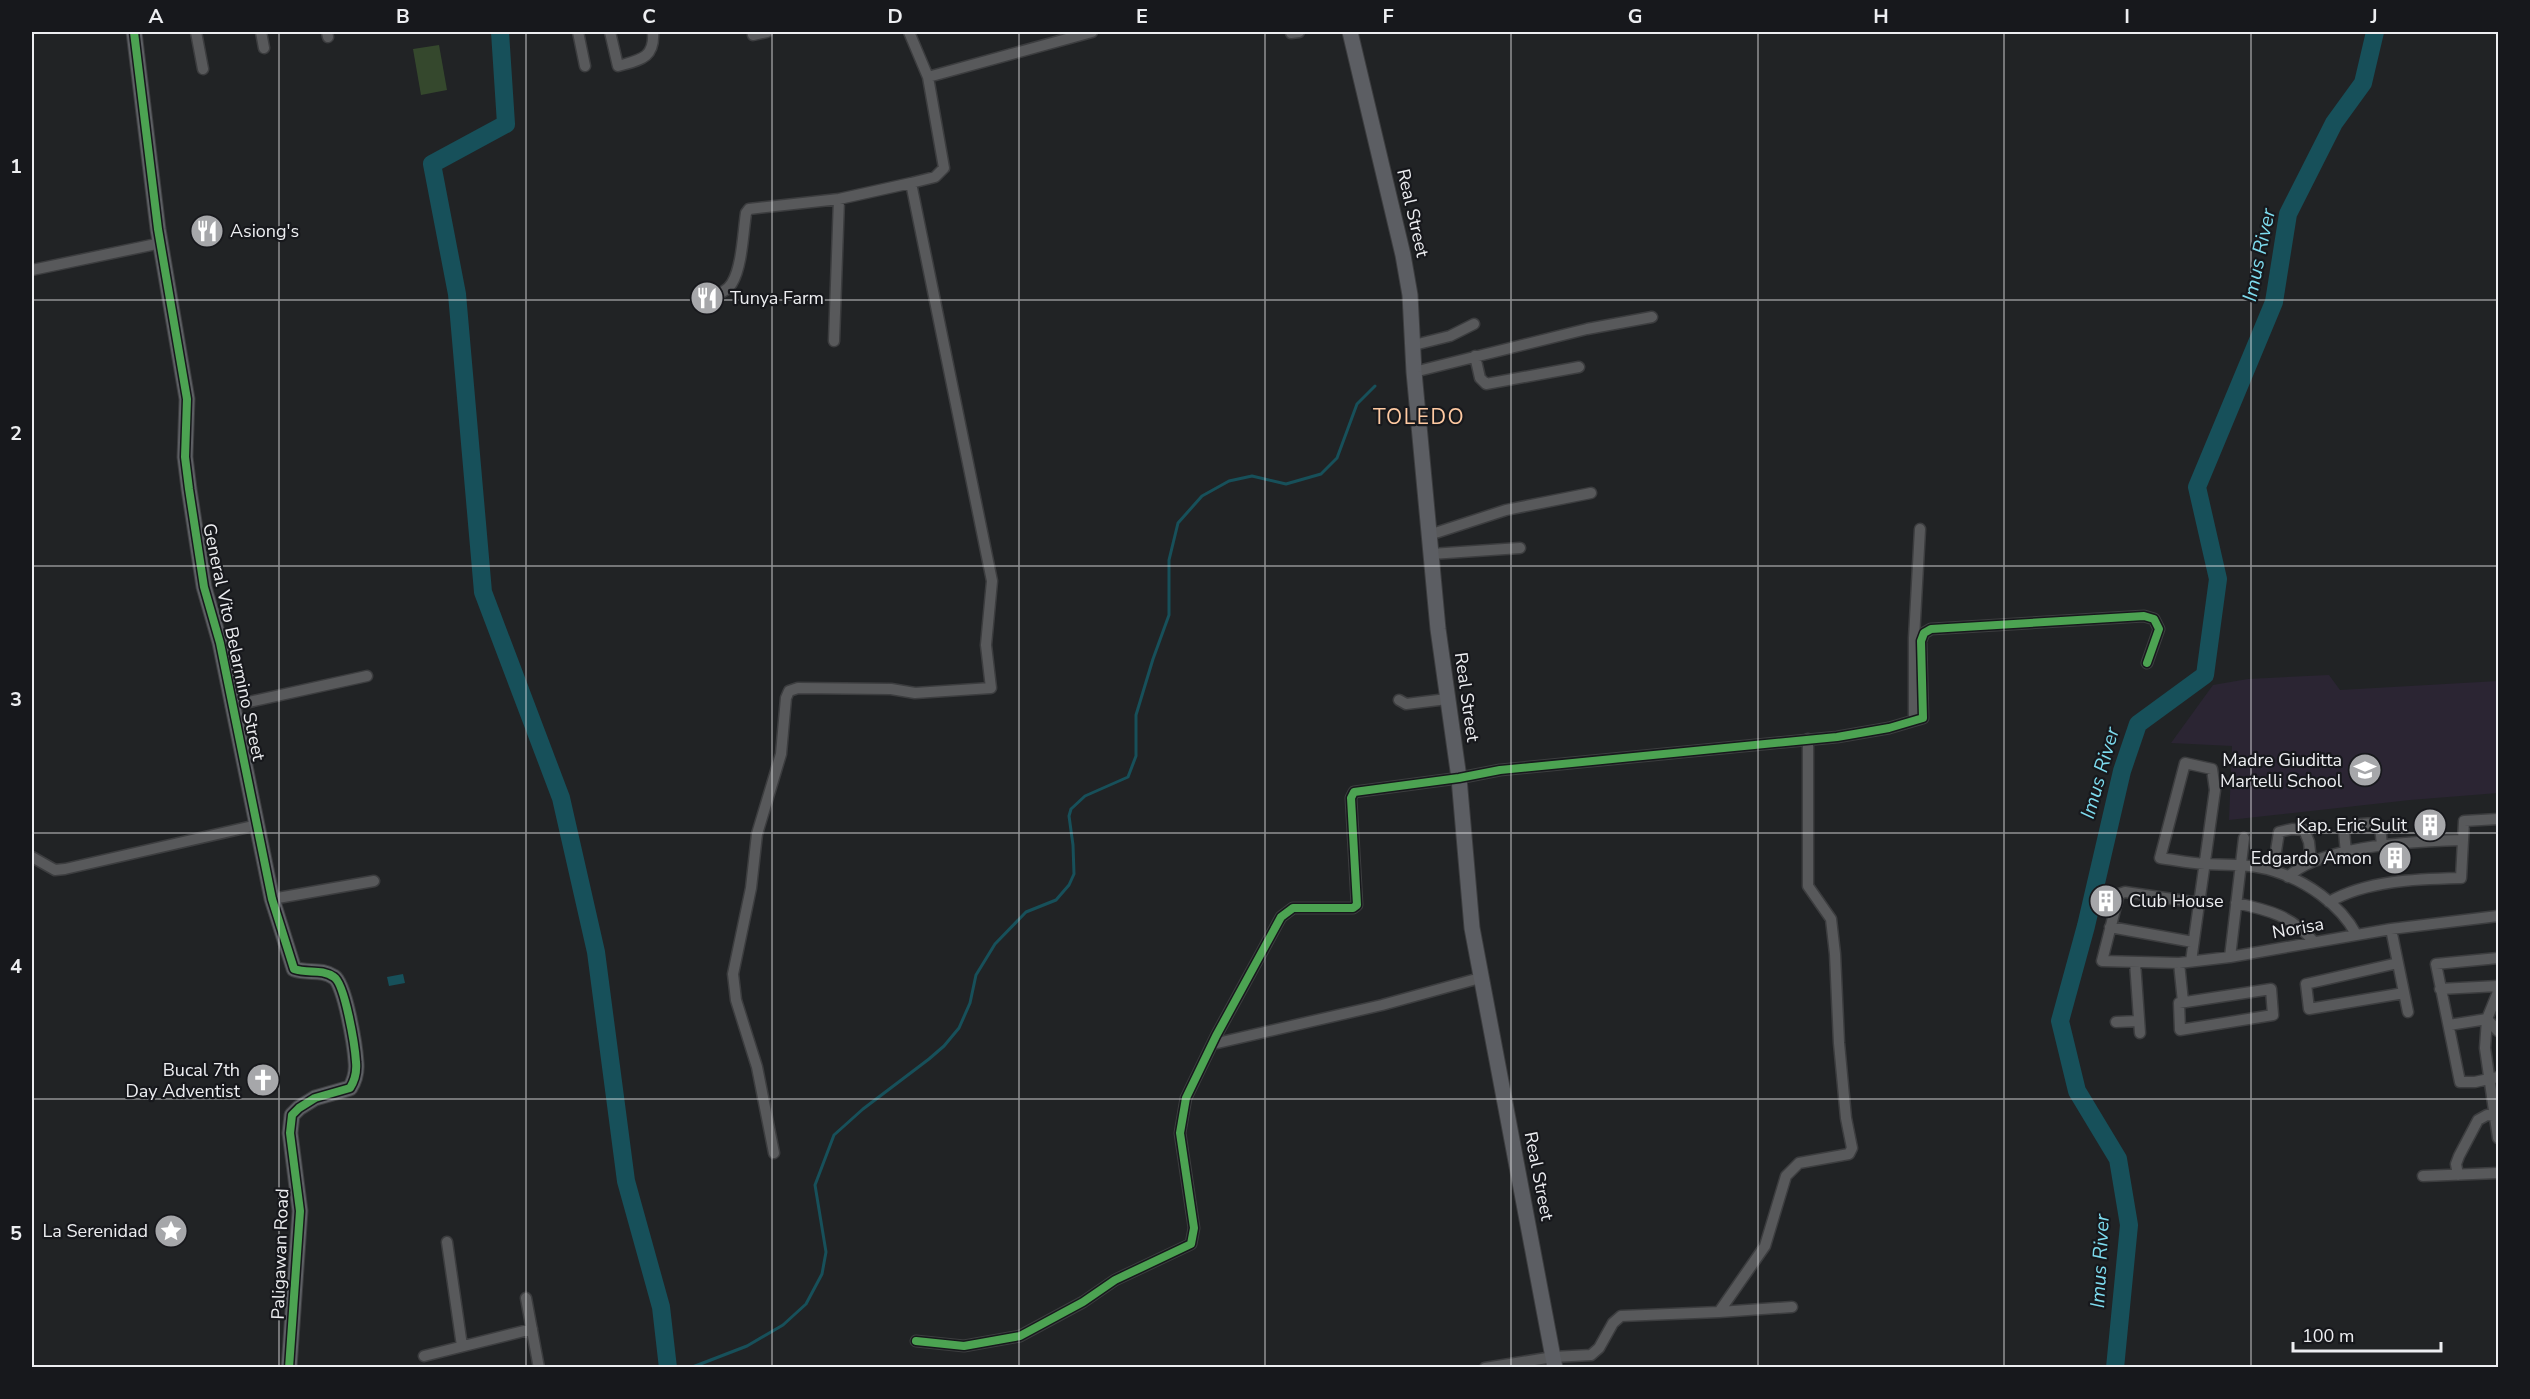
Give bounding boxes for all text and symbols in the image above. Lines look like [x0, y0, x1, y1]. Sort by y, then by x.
text: A [149, 3, 164, 30]
text: B [396, 3, 410, 30]
text: C [642, 3, 656, 30]
text: D [887, 3, 903, 30]
text: E [1136, 3, 1148, 30]
text: F [1382, 3, 1394, 30]
text: G [1628, 3, 1642, 30]
text: H [1873, 3, 1889, 30]
text: I [2124, 3, 2130, 30]
text: J [2369, 3, 2378, 30]
text: 1 [10, 153, 22, 180]
street label: Real Street [1391, 166, 1435, 260]
water label: Imus River [2236, 205, 2282, 304]
restaurant icon: Asiong's [189, 213, 225, 249]
place label: Asiong's [230, 219, 299, 243]
restaurant icon: Tunya Farm [689, 280, 725, 316]
place label: Tunya Farm [730, 286, 824, 310]
district label: TOLEDO [1373, 403, 1465, 431]
text: 2 [10, 420, 22, 447]
street label: General Vito Belarmino Street [197, 521, 271, 764]
street label: Real Street [1449, 651, 1485, 744]
text: 3 [10, 686, 22, 713]
water label: Imus River [2074, 723, 2126, 822]
place label: Madre Giuditta Martelli School [2220, 748, 2343, 793]
school or university icon: Madre Giuditta Martelli School [2347, 752, 2383, 788]
building icon: Kap. Eric Sulit [2412, 807, 2448, 843]
place label: Kap. Eric Sulit [2296, 813, 2408, 837]
building icon: Edgardo Amon [2377, 840, 2413, 876]
place label: Edgardo Amon [2251, 846, 2372, 870]
building icon: Club House [2088, 883, 2124, 919]
place label: Club House [2129, 889, 2224, 913]
street label: Norisa [2270, 912, 2326, 944]
text: 4 [10, 953, 22, 980]
place label: Bucal 7th Day Adventist [126, 1058, 241, 1103]
church icon: Bucal 7th Day Adventist [245, 1062, 281, 1098]
street label: Real Street [1519, 1130, 1559, 1223]
street label: Paligawan Road [266, 1188, 294, 1320]
water label: Imus River [2084, 1212, 2116, 1309]
place icon: La Serenidad [153, 1213, 189, 1249]
place label: La Serenidad [43, 1219, 148, 1243]
text: 5 [10, 1220, 22, 1247]
scale bar [2293, 1315, 2442, 1353]
text: 100 m [2302, 1324, 2354, 1348]

